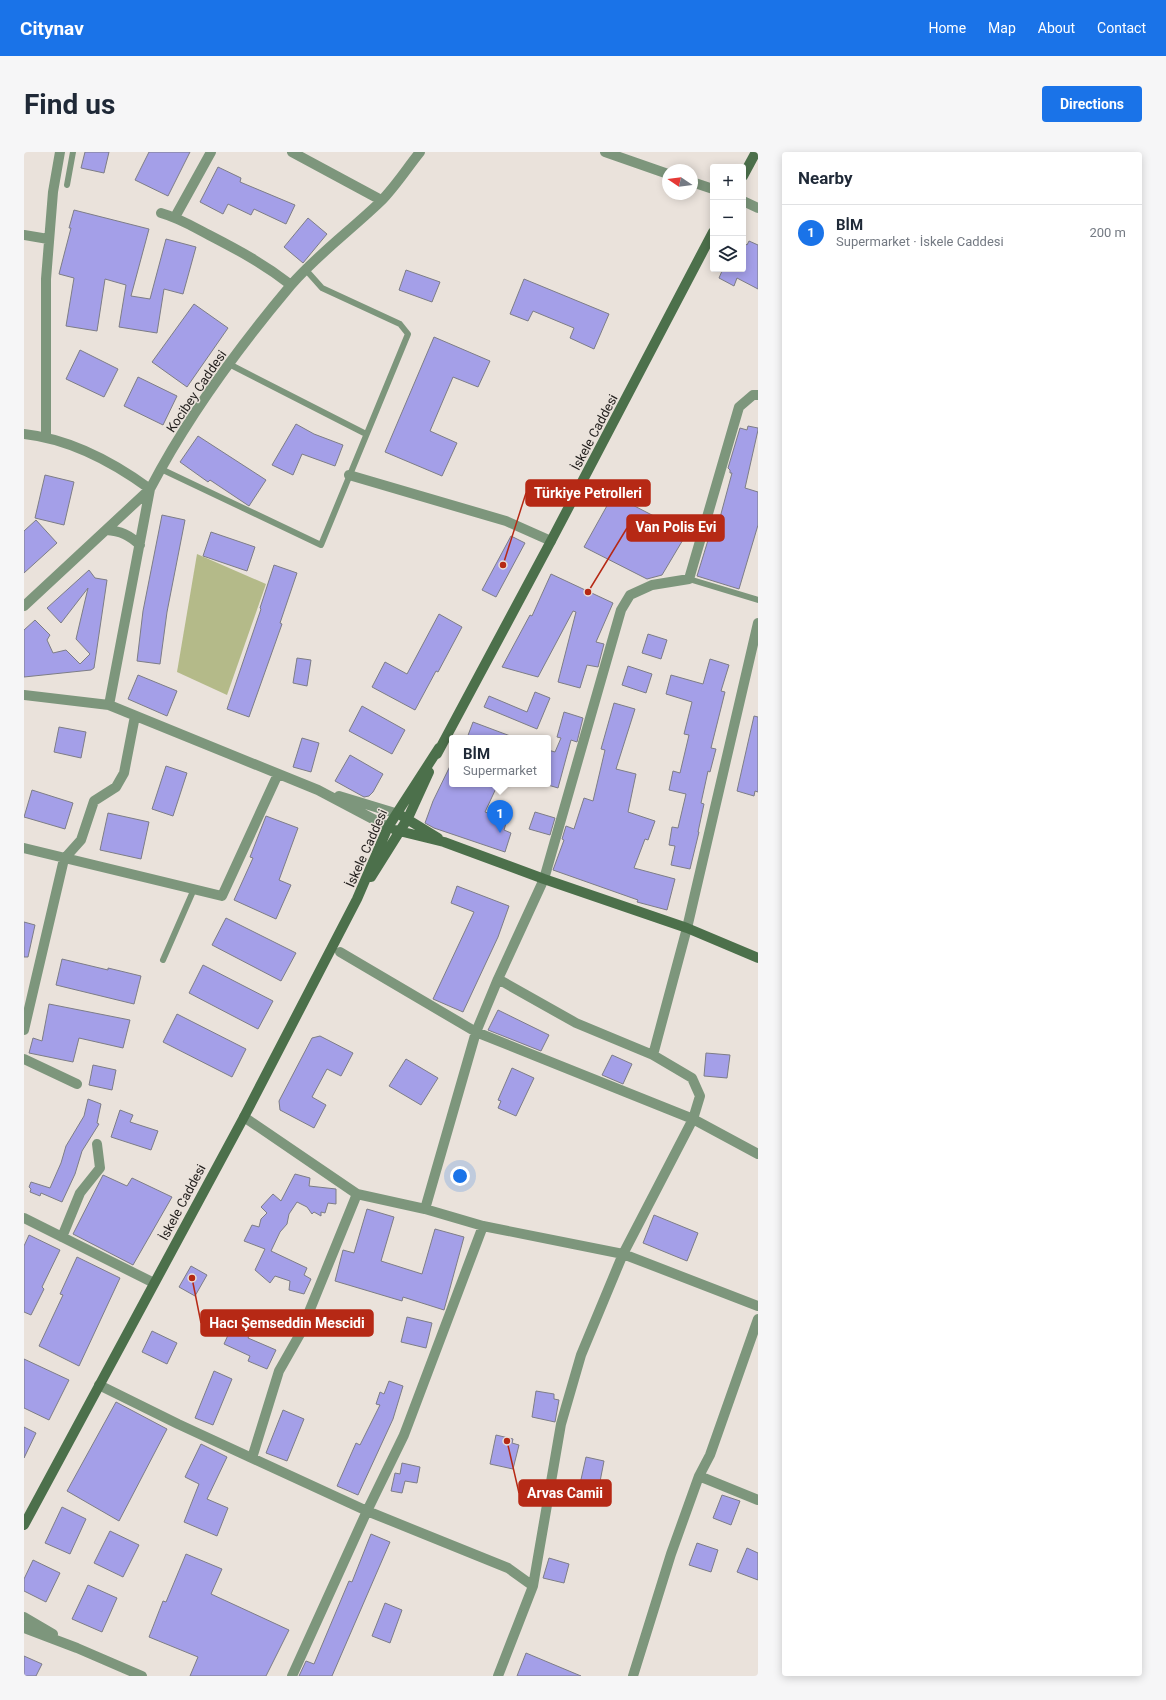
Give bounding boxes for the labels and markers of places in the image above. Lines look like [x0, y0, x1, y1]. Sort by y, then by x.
callout: Türkiye Petrolleri [526, 480, 650, 506]
callout: Van Polis Evi [627, 515, 724, 541]
pin: 1 [487, 800, 513, 833]
callout: Hacı Şemseddin Mescidi [201, 1310, 373, 1336]
callout: Arvas Camii [519, 1480, 611, 1506]

